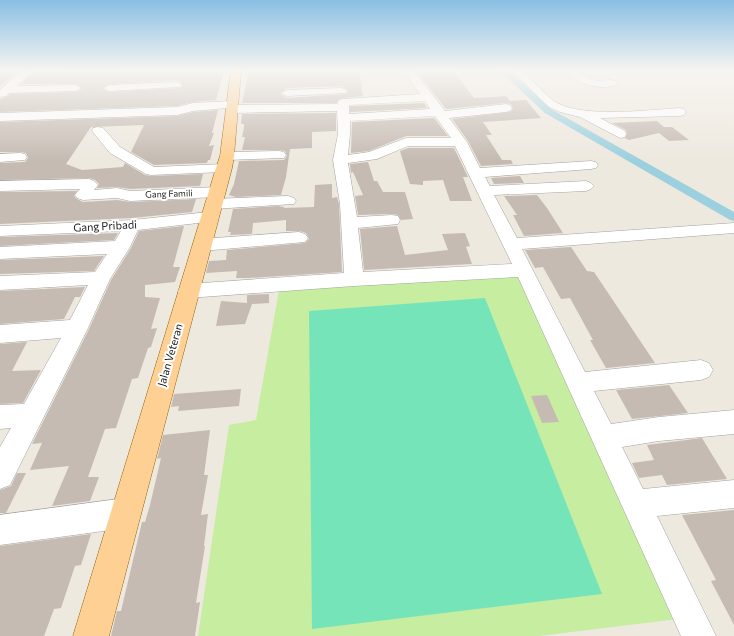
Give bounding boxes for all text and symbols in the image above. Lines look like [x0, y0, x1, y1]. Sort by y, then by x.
street label: Gang Famili [145, 187, 193, 200]
street label: Gang Pribadi [73, 217, 137, 234]
street label: Jalan Veteran [154, 322, 186, 388]

